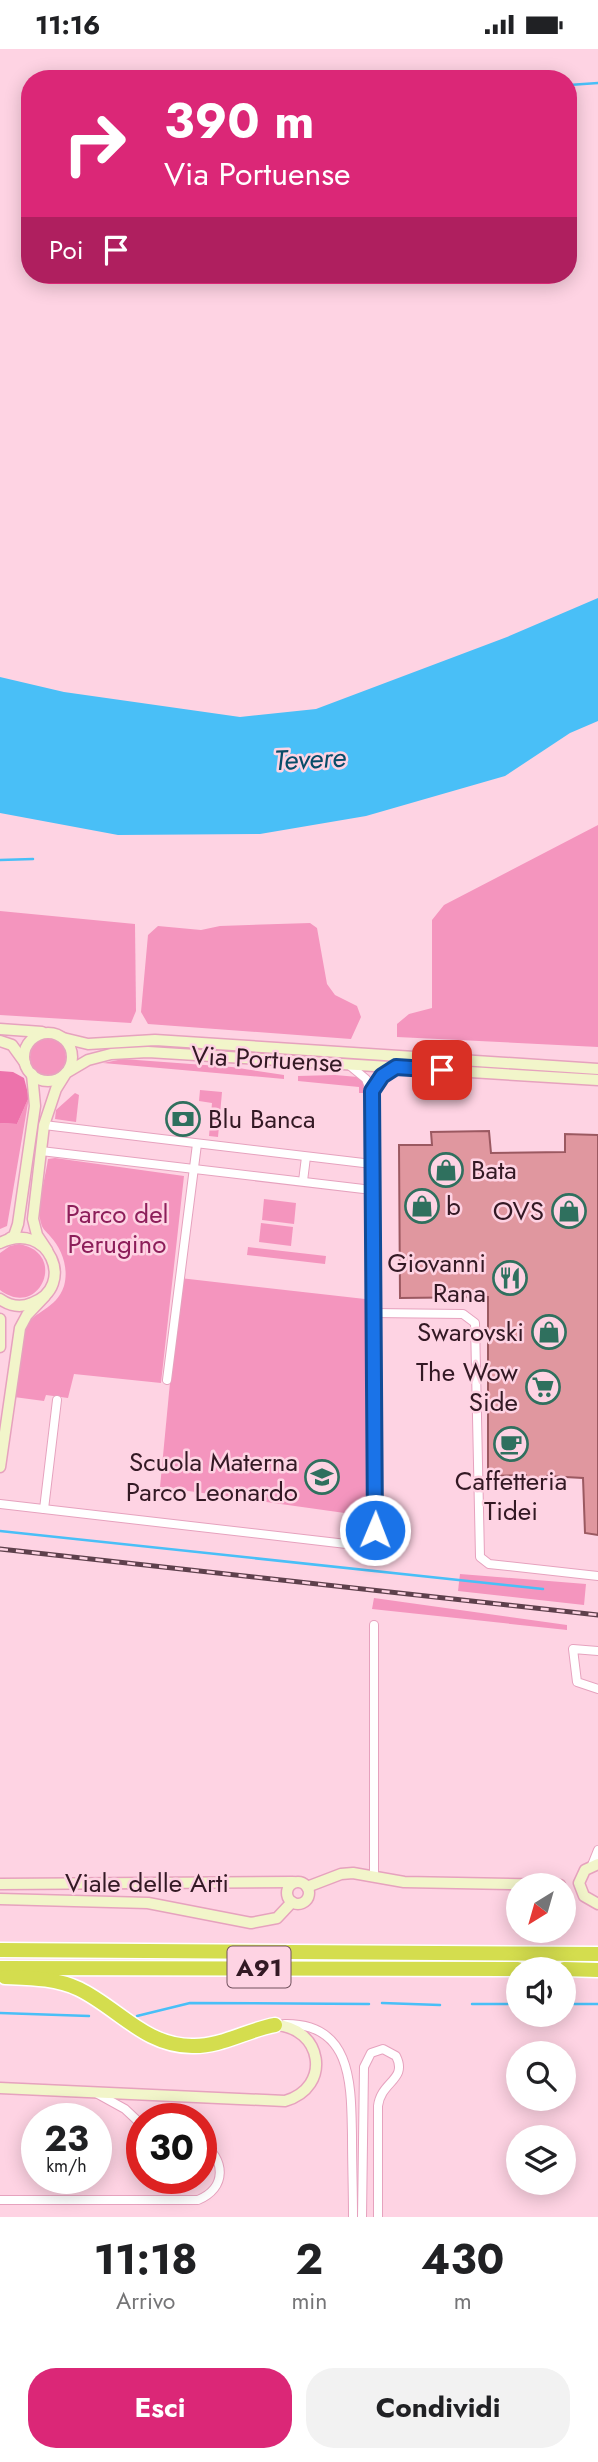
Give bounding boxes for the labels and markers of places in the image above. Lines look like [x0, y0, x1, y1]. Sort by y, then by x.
pin [412, 1040, 472, 1100]
bank icon: Blu Banca [164, 1100, 202, 1138]
place label: Blu Banca [208, 1100, 316, 1138]
shop icon: Bata [427, 1151, 465, 1189]
place label: Bata [471, 1151, 517, 1189]
shop icon: b [403, 1187, 441, 1225]
place label: b [446, 1187, 461, 1225]
place label: OVS [493, 1192, 544, 1230]
shop icon: OVS [550, 1192, 588, 1230]
place label: Giovanni Rana [387, 1244, 486, 1312]
restaurant icon: Giovanni Rana [491, 1259, 529, 1297]
place label: Swarovski [417, 1313, 524, 1351]
shop icon: Swarovski [530, 1313, 568, 1351]
place label: The Wow Side [416, 1353, 518, 1421]
supermarket icon: The Wow Side [524, 1368, 562, 1406]
cafe icon: Caffetteria Tidei [492, 1425, 530, 1463]
place label: Scuola Materna Parco Leonardo [126, 1443, 298, 1511]
school or university icon: Scuola Materna Parco Leonardo [303, 1458, 341, 1496]
place label: Caffetteria Tidei [455, 1462, 567, 1530]

